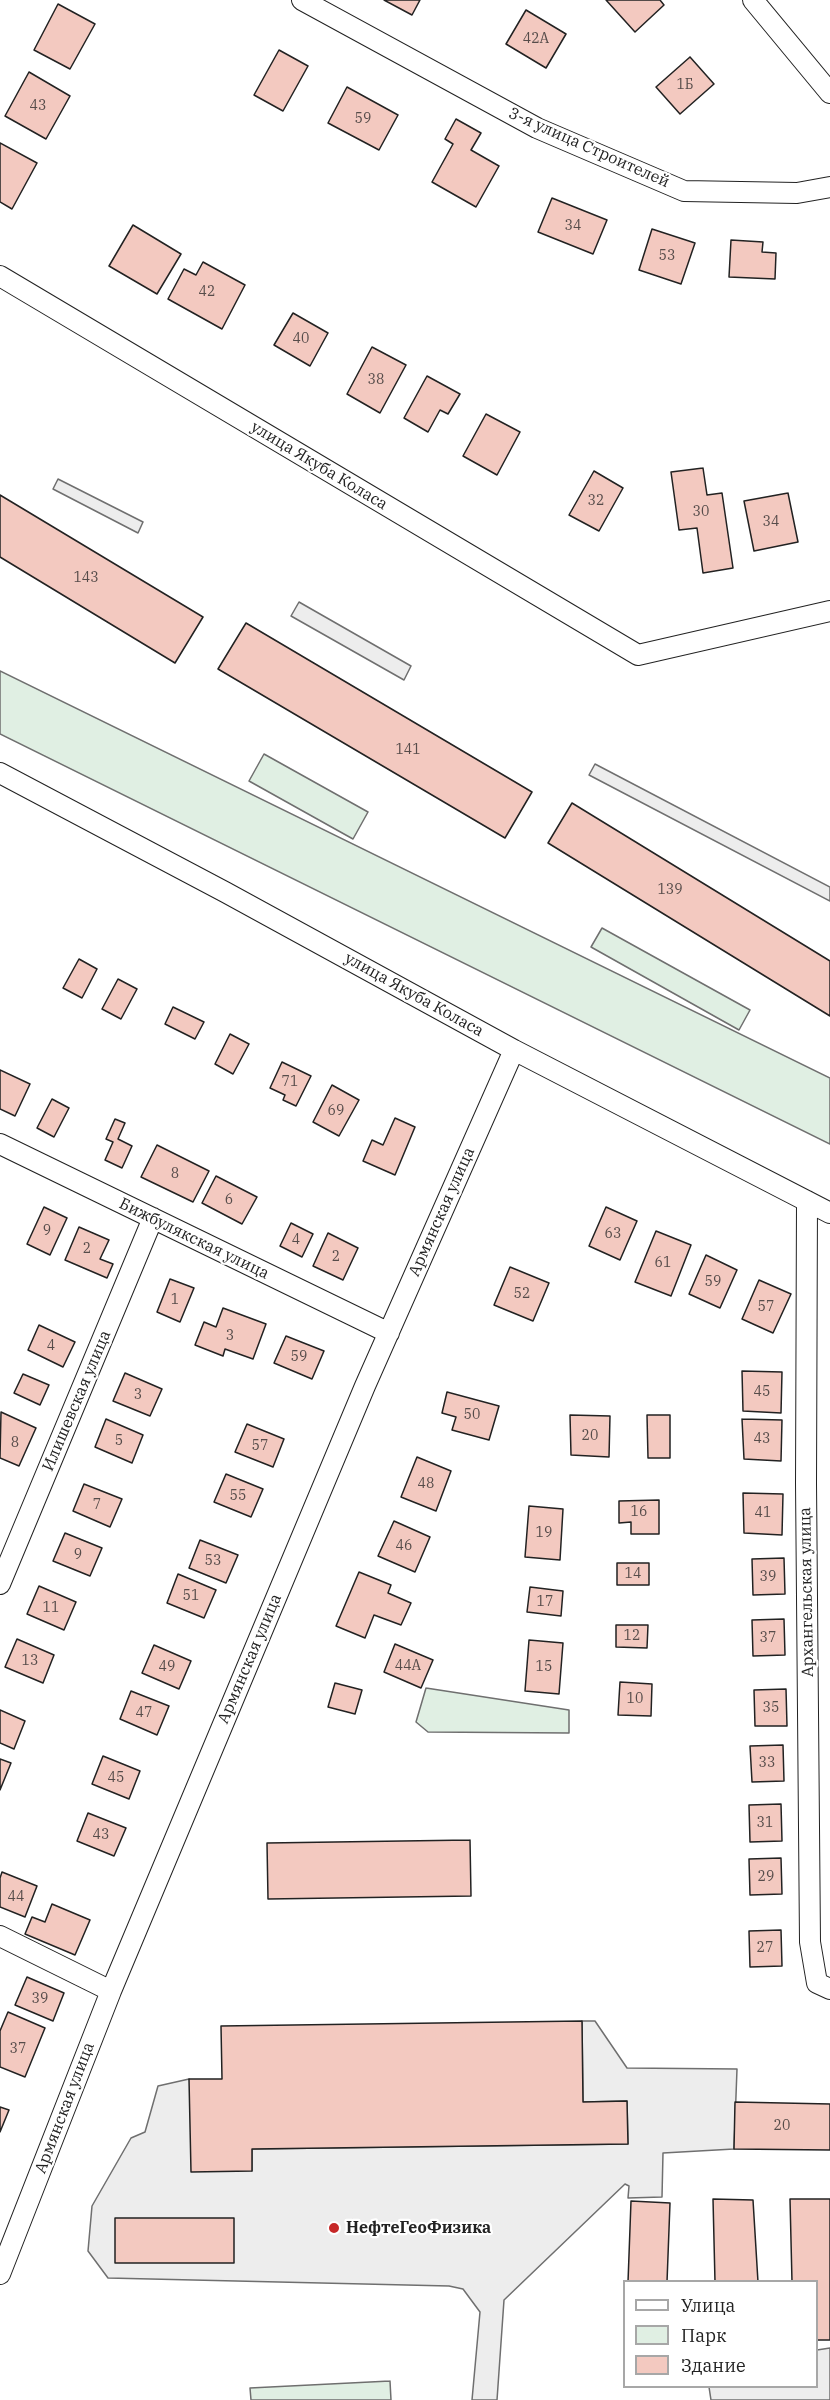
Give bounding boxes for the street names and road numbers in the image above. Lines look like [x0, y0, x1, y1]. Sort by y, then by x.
street label: 3-я улица Строителей [506, 104, 672, 192]
street label: улица Якуба Коласа [247, 418, 391, 514]
street label: улица Якуба Коласа [341, 949, 487, 1041]
street label: Армянская улица [405, 1145, 479, 1279]
street label: Бижбулякская улица [116, 1194, 272, 1284]
street label: Илишевская улица [39, 1328, 115, 1474]
street label: Архангельская улица [796, 1507, 818, 1677]
street label: Армянская улица [214, 1591, 286, 1727]
street label: Армянская улица [31, 2040, 99, 2176]

